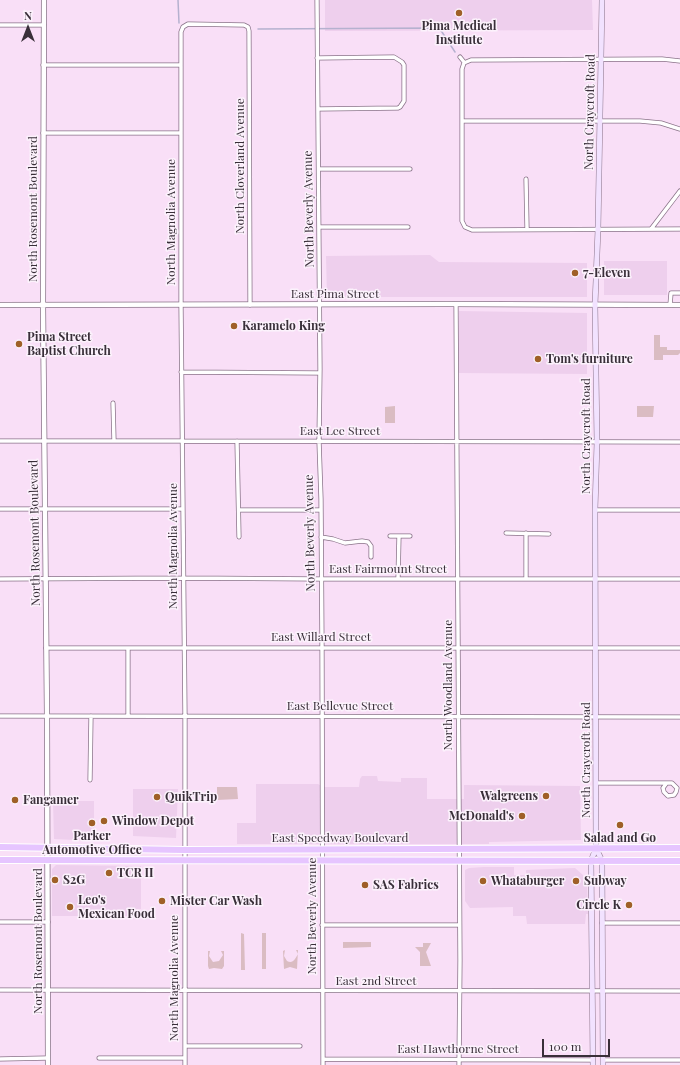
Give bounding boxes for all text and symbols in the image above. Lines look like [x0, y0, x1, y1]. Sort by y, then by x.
north arrow [8, 8, 48, 48]
text: N [24, 8, 32, 23]
marker: Pima Medical Institute [454, 8, 464, 18]
place label: Pima Medical Institute [421, 19, 497, 47]
street label: North Craycroft Road [582, 54, 598, 170]
street label: North Cloverland Avenue [233, 98, 247, 234]
street label: North Rosemont Boulevard [26, 136, 40, 282]
street label: North Beverly Avenue [301, 150, 317, 268]
street label: North Magnolia Avenue [164, 159, 178, 285]
place label: 7-Eleven [583, 266, 630, 280]
marker: 7-Eleven [570, 268, 580, 278]
street label: East Pima Street [291, 287, 379, 301]
place label: Karamelo King [242, 319, 325, 333]
marker: Karamelo King [229, 321, 239, 331]
place label: Pima Street Baptist Church [27, 330, 111, 358]
marker: Pima Street Baptist Church [14, 339, 24, 349]
place label: Tom's furniture [546, 352, 633, 366]
marker: Tom's furniture [533, 354, 543, 364]
street label: North Craycroft Road [579, 378, 593, 494]
street label: East Lee Street [300, 424, 380, 438]
street label: North Rosemont Boulevard [27, 460, 43, 606]
street label: North Beverly Avenue [302, 474, 318, 592]
street label: North Magnolia Avenue [166, 483, 180, 609]
street label: East Fairmount Street [329, 562, 447, 576]
street label: North Woodland Avenue [441, 620, 455, 750]
street label: East Willard Street [271, 630, 371, 644]
street label: East Bellevue Street [287, 699, 393, 713]
street label: North Craycroft Road [579, 702, 593, 818]
place label: Walgreens [480, 789, 538, 803]
place label: QuikTrip [165, 790, 217, 804]
marker: Walgreens [541, 791, 551, 801]
marker: QuikTrip [152, 792, 162, 802]
place label: Fangamer [23, 793, 79, 807]
marker: Fangamer [10, 795, 20, 805]
place label: McDonald's [449, 809, 514, 823]
marker: McDonald's [517, 811, 527, 821]
place label: Window Depot [112, 814, 194, 828]
marker: Window Depot [99, 816, 109, 826]
marker: Parker Automotive Office [87, 818, 97, 828]
marker: Salad and Go [615, 820, 625, 830]
place label: Parker Automotive Office [42, 829, 142, 857]
street label: East Speedway Boulevard [272, 831, 408, 845]
place label: Salad and Go [584, 831, 656, 845]
street label: North Beverly Avenue [305, 858, 319, 974]
place label: TCR II [117, 866, 154, 880]
street label: North Rosemont Boulevard [31, 868, 45, 1014]
marker: TCR II [104, 868, 114, 878]
place label: S2G [63, 873, 85, 887]
place label: Whataburger [491, 874, 564, 888]
place label: Subway [584, 874, 627, 888]
marker: S2G [50, 875, 60, 885]
marker: Whataburger [478, 876, 488, 886]
marker: Subway [571, 876, 581, 886]
place label: SAS Fabrics [373, 878, 439, 892]
marker: SAS Fabrics [360, 880, 370, 890]
place label: Leo's Mexican Food [78, 893, 155, 921]
place label: Mister Car Wash [170, 894, 262, 908]
marker: Mister Car Wash [157, 896, 167, 906]
place label: Circle K [576, 898, 621, 912]
marker: Circle K [624, 900, 634, 910]
marker: Leo's Mexican Food [65, 902, 75, 912]
street label: North Magnolia Avenue [167, 915, 181, 1041]
street label: East 2nd Street [336, 974, 416, 988]
scale bar [544, 1031, 612, 1057]
text: 100 m [549, 1038, 581, 1054]
street label: East Hawthorne Street [397, 1042, 519, 1056]

